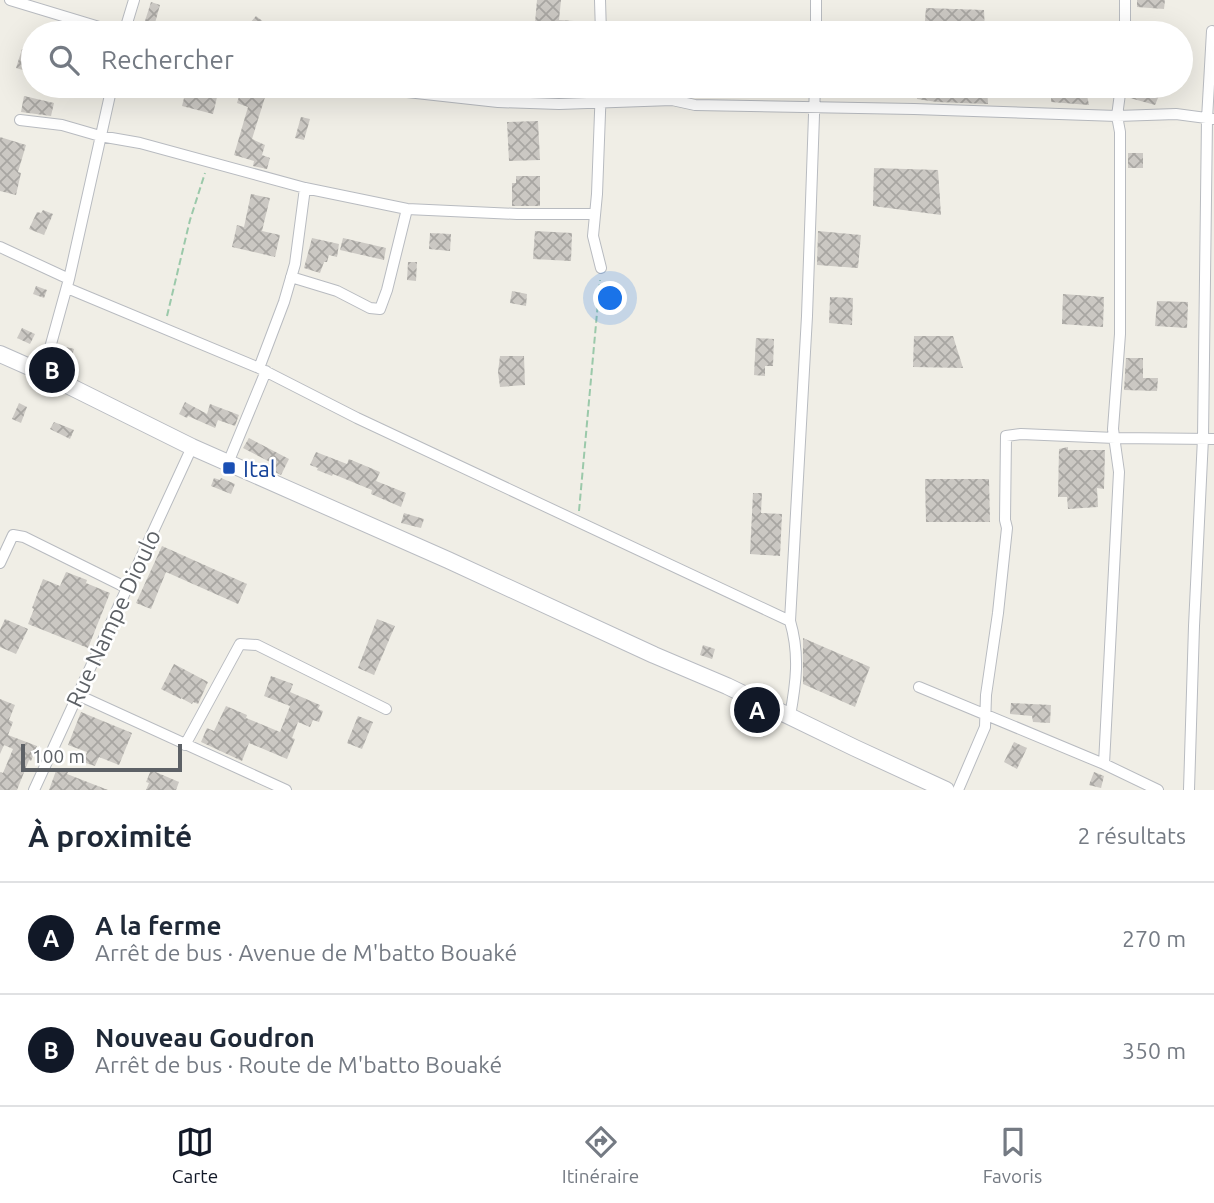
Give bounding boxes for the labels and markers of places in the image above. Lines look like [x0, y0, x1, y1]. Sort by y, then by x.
pin: B [29, 344, 75, 396]
place label: Ital [243, 456, 276, 481]
marker: Ital [221, 460, 237, 476]
pin: A [734, 684, 780, 736]

